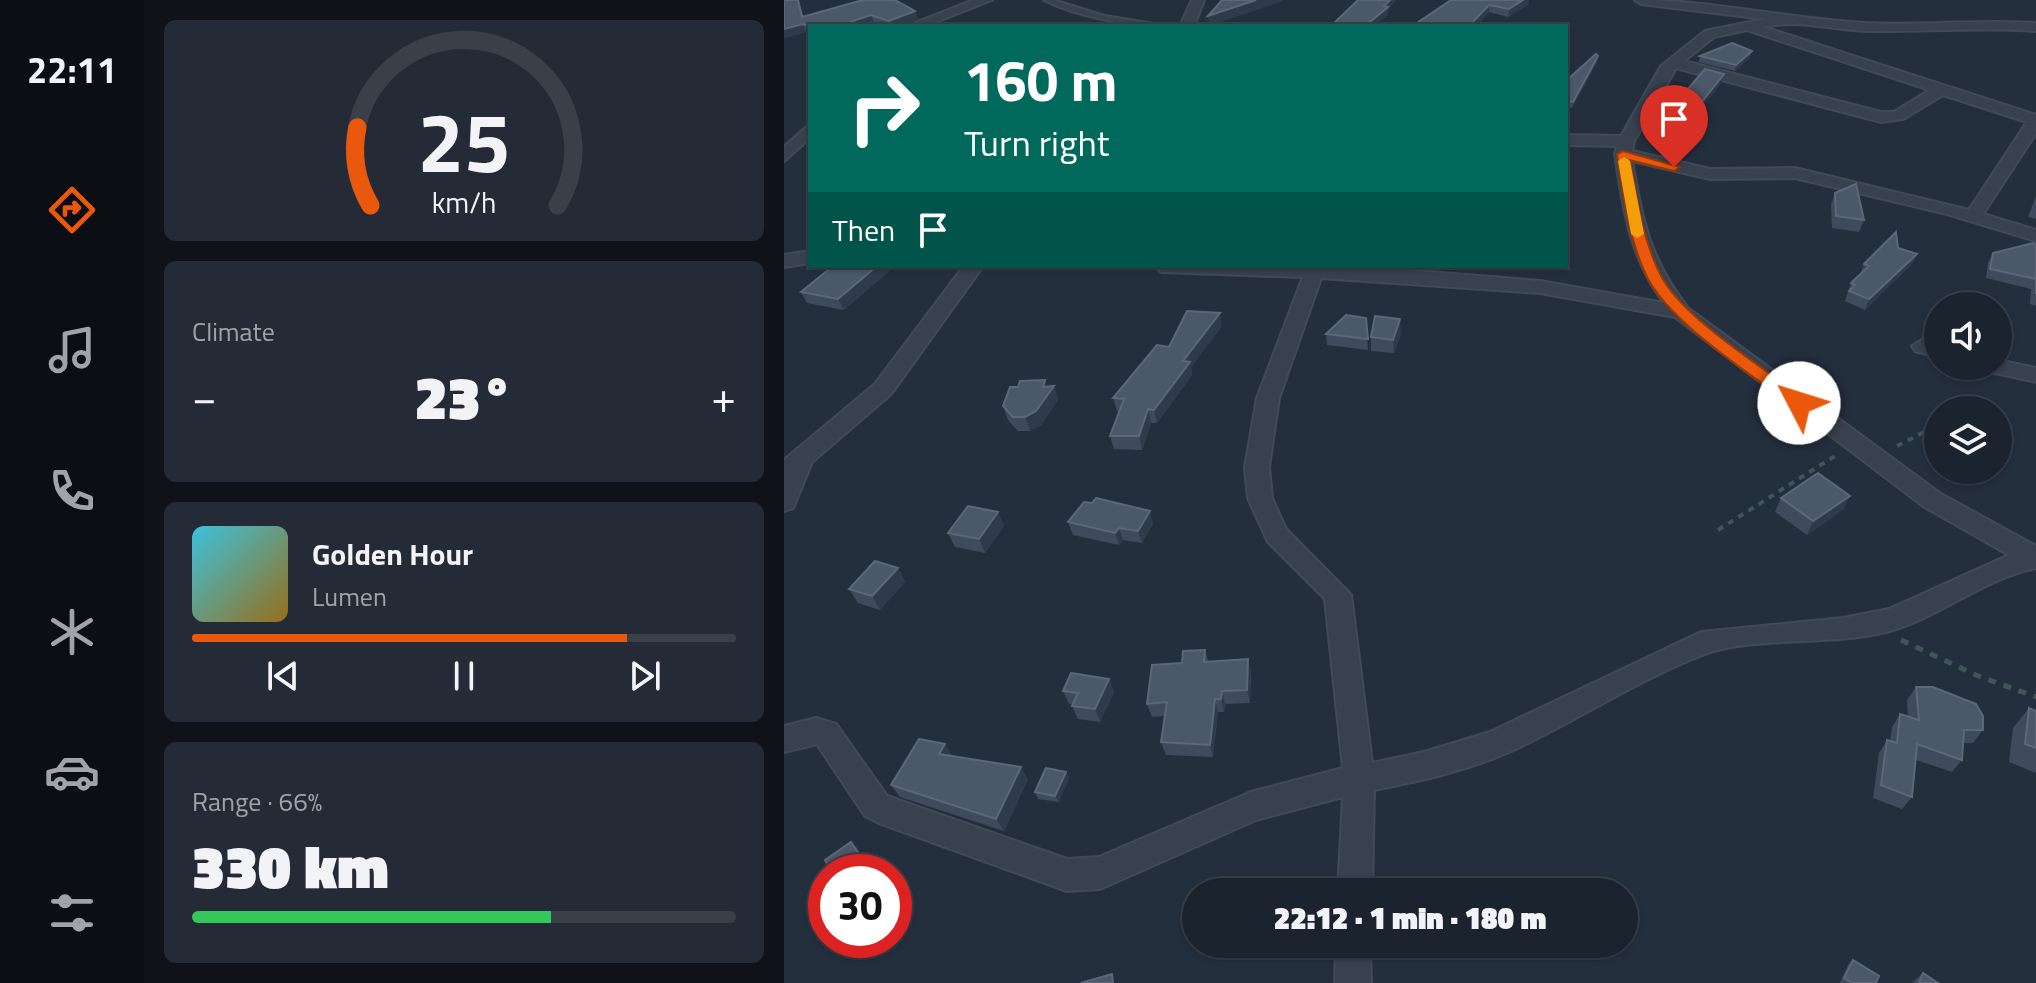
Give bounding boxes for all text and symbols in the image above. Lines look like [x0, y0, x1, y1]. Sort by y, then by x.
text: 160 m [964, 38, 1117, 123]
text: 22:11 [27, 42, 117, 97]
icon: right [832, 56, 936, 160]
text: 25 [417, 78, 511, 204]
pin [1640, 85, 1708, 167]
icon: arrive [1652, 97, 1696, 141]
text: Turn right [964, 115, 1109, 170]
icon: directions [44, 182, 100, 238]
text: km/h [432, 182, 496, 225]
text: Then [832, 207, 895, 253]
icon: arrive [911, 208, 955, 252]
map controls [1924, 292, 2012, 484]
button: sound [1924, 292, 2012, 380]
text: Climate [192, 312, 275, 351]
icon: music [44, 322, 100, 378]
text: 23° [415, 351, 514, 442]
position arrow [1757, 361, 1841, 445]
text: − [192, 363, 217, 430]
text: + [711, 363, 736, 430]
button: layers [1924, 396, 2012, 484]
icon: phone [44, 463, 100, 519]
text: Golden Hour [312, 531, 473, 577]
text: Lumen [312, 577, 387, 616]
icon: climate [44, 604, 100, 660]
icon: previous [261, 654, 305, 698]
icon: pause [442, 654, 486, 698]
icon: next [623, 654, 667, 698]
icon: car [44, 744, 100, 800]
text: Range · 66% [192, 782, 322, 821]
text: 330 km [192, 820, 389, 911]
speed limit sign: 30 [808, 854, 912, 958]
icon: filters [44, 885, 100, 941]
text: 22:12 · 1 min · 180 m [1274, 895, 1546, 941]

